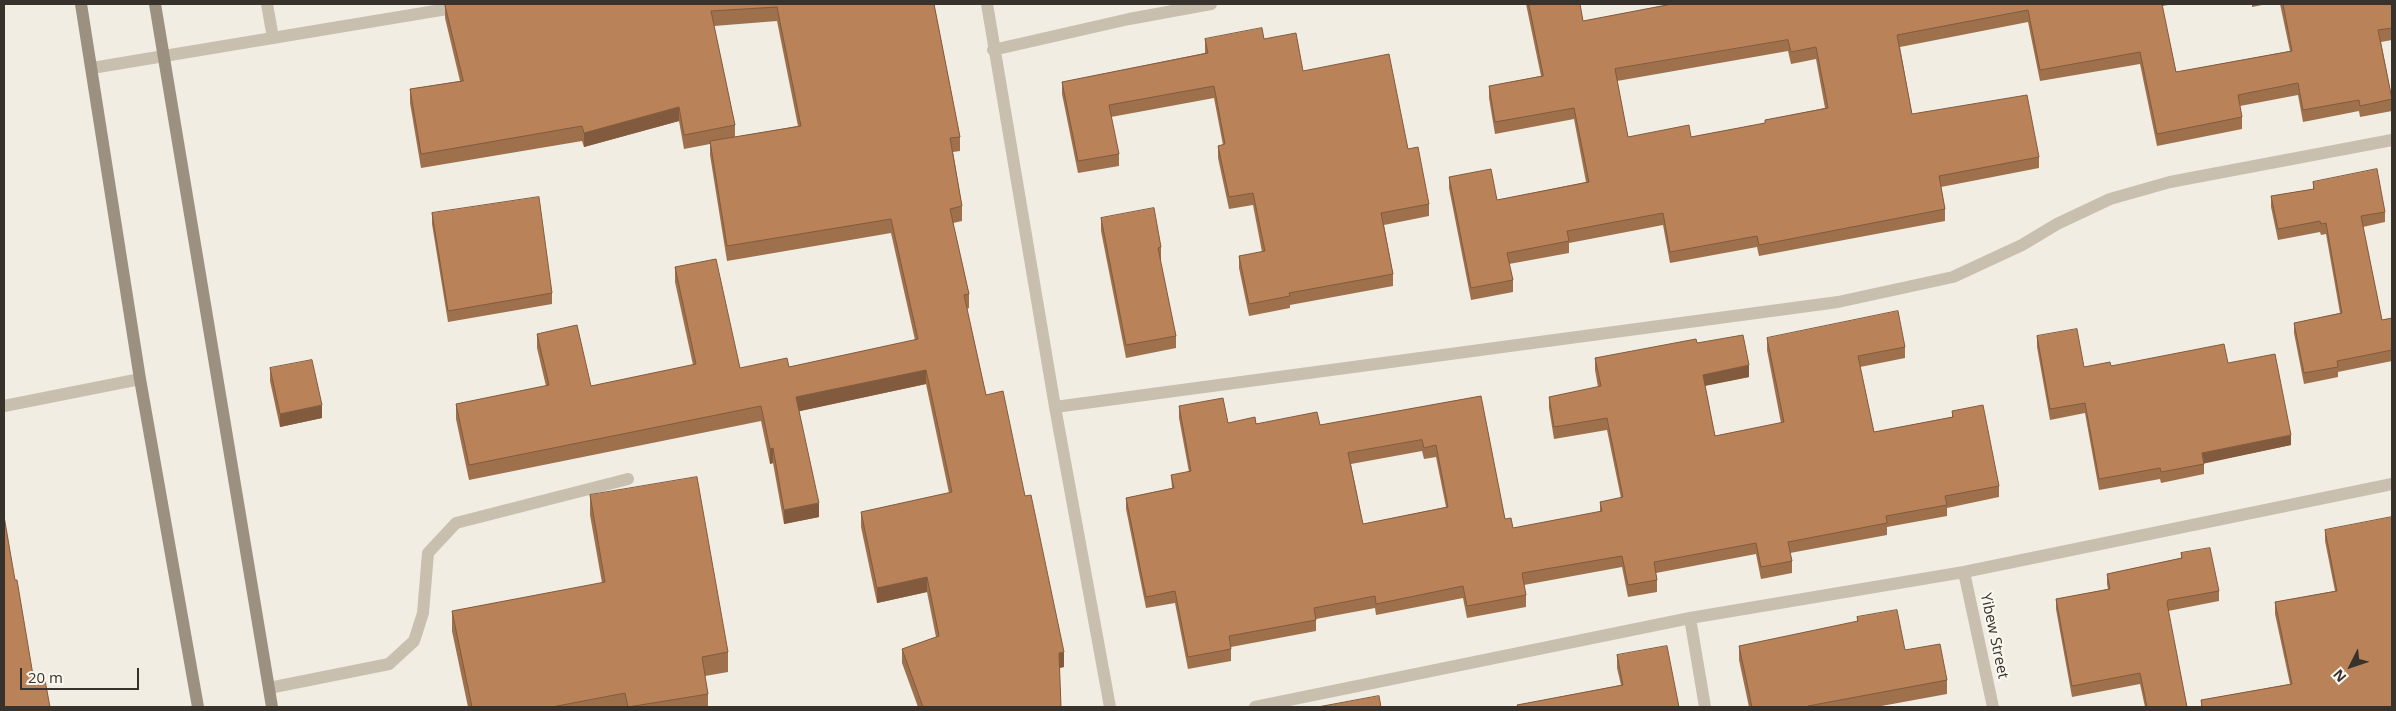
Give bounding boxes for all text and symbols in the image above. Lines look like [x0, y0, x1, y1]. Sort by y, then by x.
street label: Yibew Street [1976, 591, 2012, 681]
north arrow [2326, 641, 2376, 691]
scale bar [22, 658, 141, 690]
text: N [2328, 666, 2350, 687]
text: 20 m [28, 667, 63, 687]

